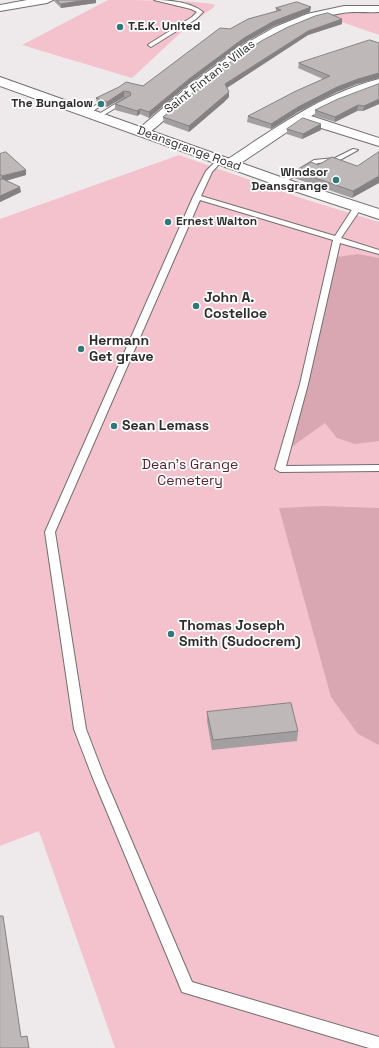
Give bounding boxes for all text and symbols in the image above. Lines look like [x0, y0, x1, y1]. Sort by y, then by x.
place label: T.E.K. United [128, 20, 200, 34]
marker: T.E.K. United [115, 22, 125, 32]
street label: Saint Fintan's Villas [162, 37, 258, 117]
place label: The Bungalow [11, 97, 93, 111]
marker: The Bungalow [96, 99, 106, 109]
street label: Deansgrange Road [135, 124, 243, 174]
place label: Windsor Deansgrange [251, 166, 328, 194]
marker: Windsor Deansgrange [331, 175, 341, 185]
place label: Ernest Walton [176, 215, 257, 229]
marker: Ernest Walton [163, 217, 173, 227]
place label: John A. Costelloe [204, 290, 267, 322]
marker: John A. Costelloe [191, 301, 201, 311]
place label: Hermann Get grave [89, 333, 154, 366]
marker: Hermann Get grave [76, 344, 86, 354]
place label: Sean Lemass [122, 418, 209, 434]
marker: Sean Lemass [109, 421, 119, 431]
park label: Dean's Grange Cemetery [142, 457, 238, 490]
place label: Thomas Joseph Smith (Sudocrem) [179, 618, 301, 650]
marker: Thomas Joseph Smith (Sudocrem) [166, 629, 176, 639]

